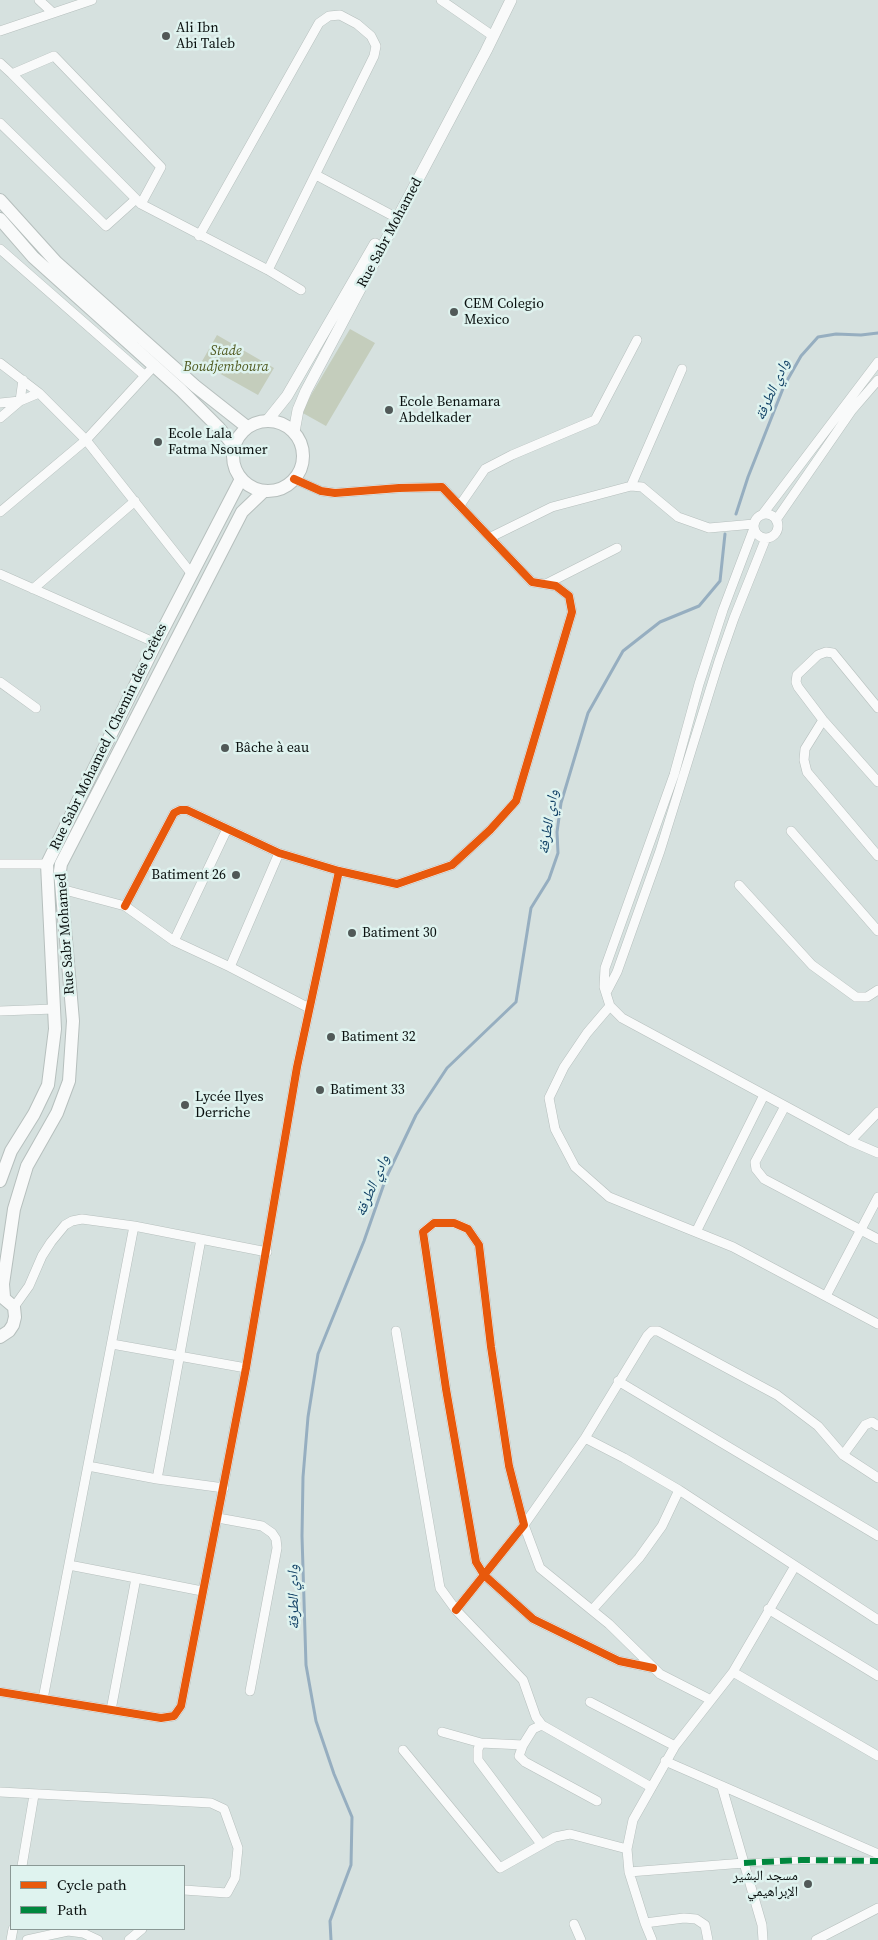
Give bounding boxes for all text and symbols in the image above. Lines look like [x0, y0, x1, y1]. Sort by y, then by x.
place label: Ali Ibn Abi Taleb [176, 20, 235, 52]
marker: Ali Ibn Abi Taleb [160, 30, 172, 42]
street label: Rue Sabr Mohamed [354, 175, 426, 291]
place label: CEM Colegio Mexico [464, 296, 544, 328]
marker: CEM Colegio Mexico [448, 306, 460, 318]
park label: Stade Boudjemboura [183, 343, 269, 376]
water label: وادي الطرفة [752, 357, 794, 423]
place label: Ecole Benamara Abdelkader [399, 394, 500, 427]
marker: Ecole Benamara Abdelkader [383, 404, 395, 416]
place label: Ecole Lala Fatma Nsoumer [168, 426, 268, 458]
marker: Ecole Lala Fatma Nsoumer [152, 436, 164, 448]
street label: Rue Sabr Mohamed / Chemin des Crêtes [47, 621, 171, 853]
place label: Bâche à eau [235, 740, 309, 756]
marker: Bâche à eau [219, 742, 231, 754]
water label: وادي الطرفة [535, 789, 563, 855]
place label: Batiment 26 [151, 867, 226, 883]
marker: Batiment 26 [230, 869, 242, 881]
street label: Rue Sabr Mohamed [53, 873, 79, 995]
place label: Batiment 30 [362, 925, 437, 941]
marker: Batiment 30 [346, 927, 358, 939]
place label: Batiment 32 [341, 1029, 416, 1045]
marker: Batiment 32 [325, 1031, 337, 1043]
place label: Batiment 33 [330, 1082, 405, 1098]
marker: Batiment 33 [314, 1084, 326, 1096]
place label: Lycée Ilyes Derriche [195, 1089, 264, 1122]
marker: Lycée Ilyes Derriche [179, 1099, 191, 1111]
water label: وادي الطرفة [352, 1153, 394, 1219]
water label: وادي الطرفة [284, 1564, 304, 1630]
legend [10, 1865, 185, 1930]
place label: مسجد البشير الإبراهيمي [733, 1868, 798, 1900]
text: Cycle path [57, 1874, 127, 1895]
marker: مسجد البشير الإبراهيمي [802, 1878, 814, 1890]
text: Path [57, 1899, 87, 1920]

